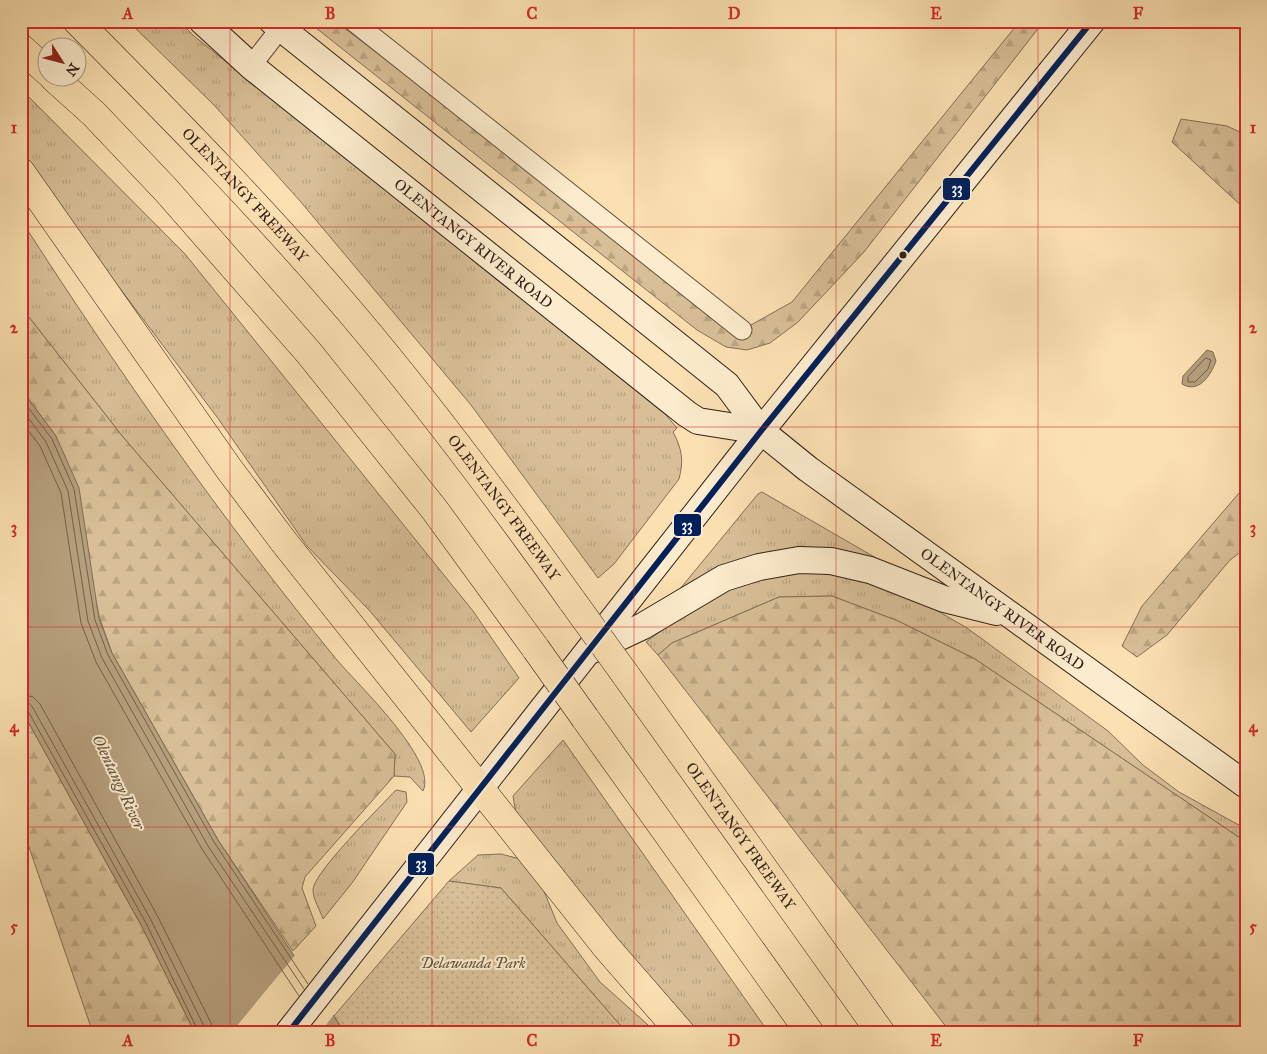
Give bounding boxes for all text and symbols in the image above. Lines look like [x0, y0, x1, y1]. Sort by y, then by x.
text: A [122, 4, 134, 23]
text: B [325, 4, 335, 23]
text: C [527, 4, 538, 23]
text: D [728, 4, 741, 23]
text: E [930, 4, 942, 23]
text: F [1133, 4, 1144, 23]
north arrow [38, 38, 88, 88]
text: N [62, 60, 82, 79]
text: 1 [11, 118, 18, 137]
text: 1 [1250, 118, 1257, 137]
street label: OLENTANGY FREEWAY [178, 124, 312, 266]
street label: OLENTANGY RIVER ROAD [390, 175, 556, 312]
line badge: 33 [942, 177, 971, 201]
text: 33 [951, 180, 963, 198]
unlabelled marker [898, 250, 908, 260]
text: 2 [10, 318, 19, 337]
text: 2 [1249, 318, 1258, 337]
street label: OLENTANGY FREEWAY [444, 431, 564, 584]
line badge: 33 [673, 513, 702, 537]
text: 33 [681, 517, 693, 535]
text: 3 [11, 518, 17, 538]
text: 3 [1250, 518, 1256, 538]
street label: OLENTANGY RIVER ROAD [917, 544, 1088, 674]
text: 4 [10, 717, 20, 737]
text: 4 [1249, 717, 1259, 737]
water label: Olentangy River [89, 732, 150, 834]
street label: OLENTANGY FREEWAY [682, 759, 799, 914]
line badge: 33 [407, 852, 435, 876]
text: 33 [415, 855, 427, 873]
text: 5 [10, 917, 18, 936]
text: 5 [1249, 917, 1257, 936]
park label: Delawanda Park [420, 954, 526, 972]
text: A [122, 1031, 134, 1050]
text: B [325, 1031, 335, 1050]
text: C [527, 1031, 538, 1050]
text: D [728, 1031, 741, 1050]
text: E [930, 1031, 942, 1050]
text: F [1133, 1031, 1144, 1050]

